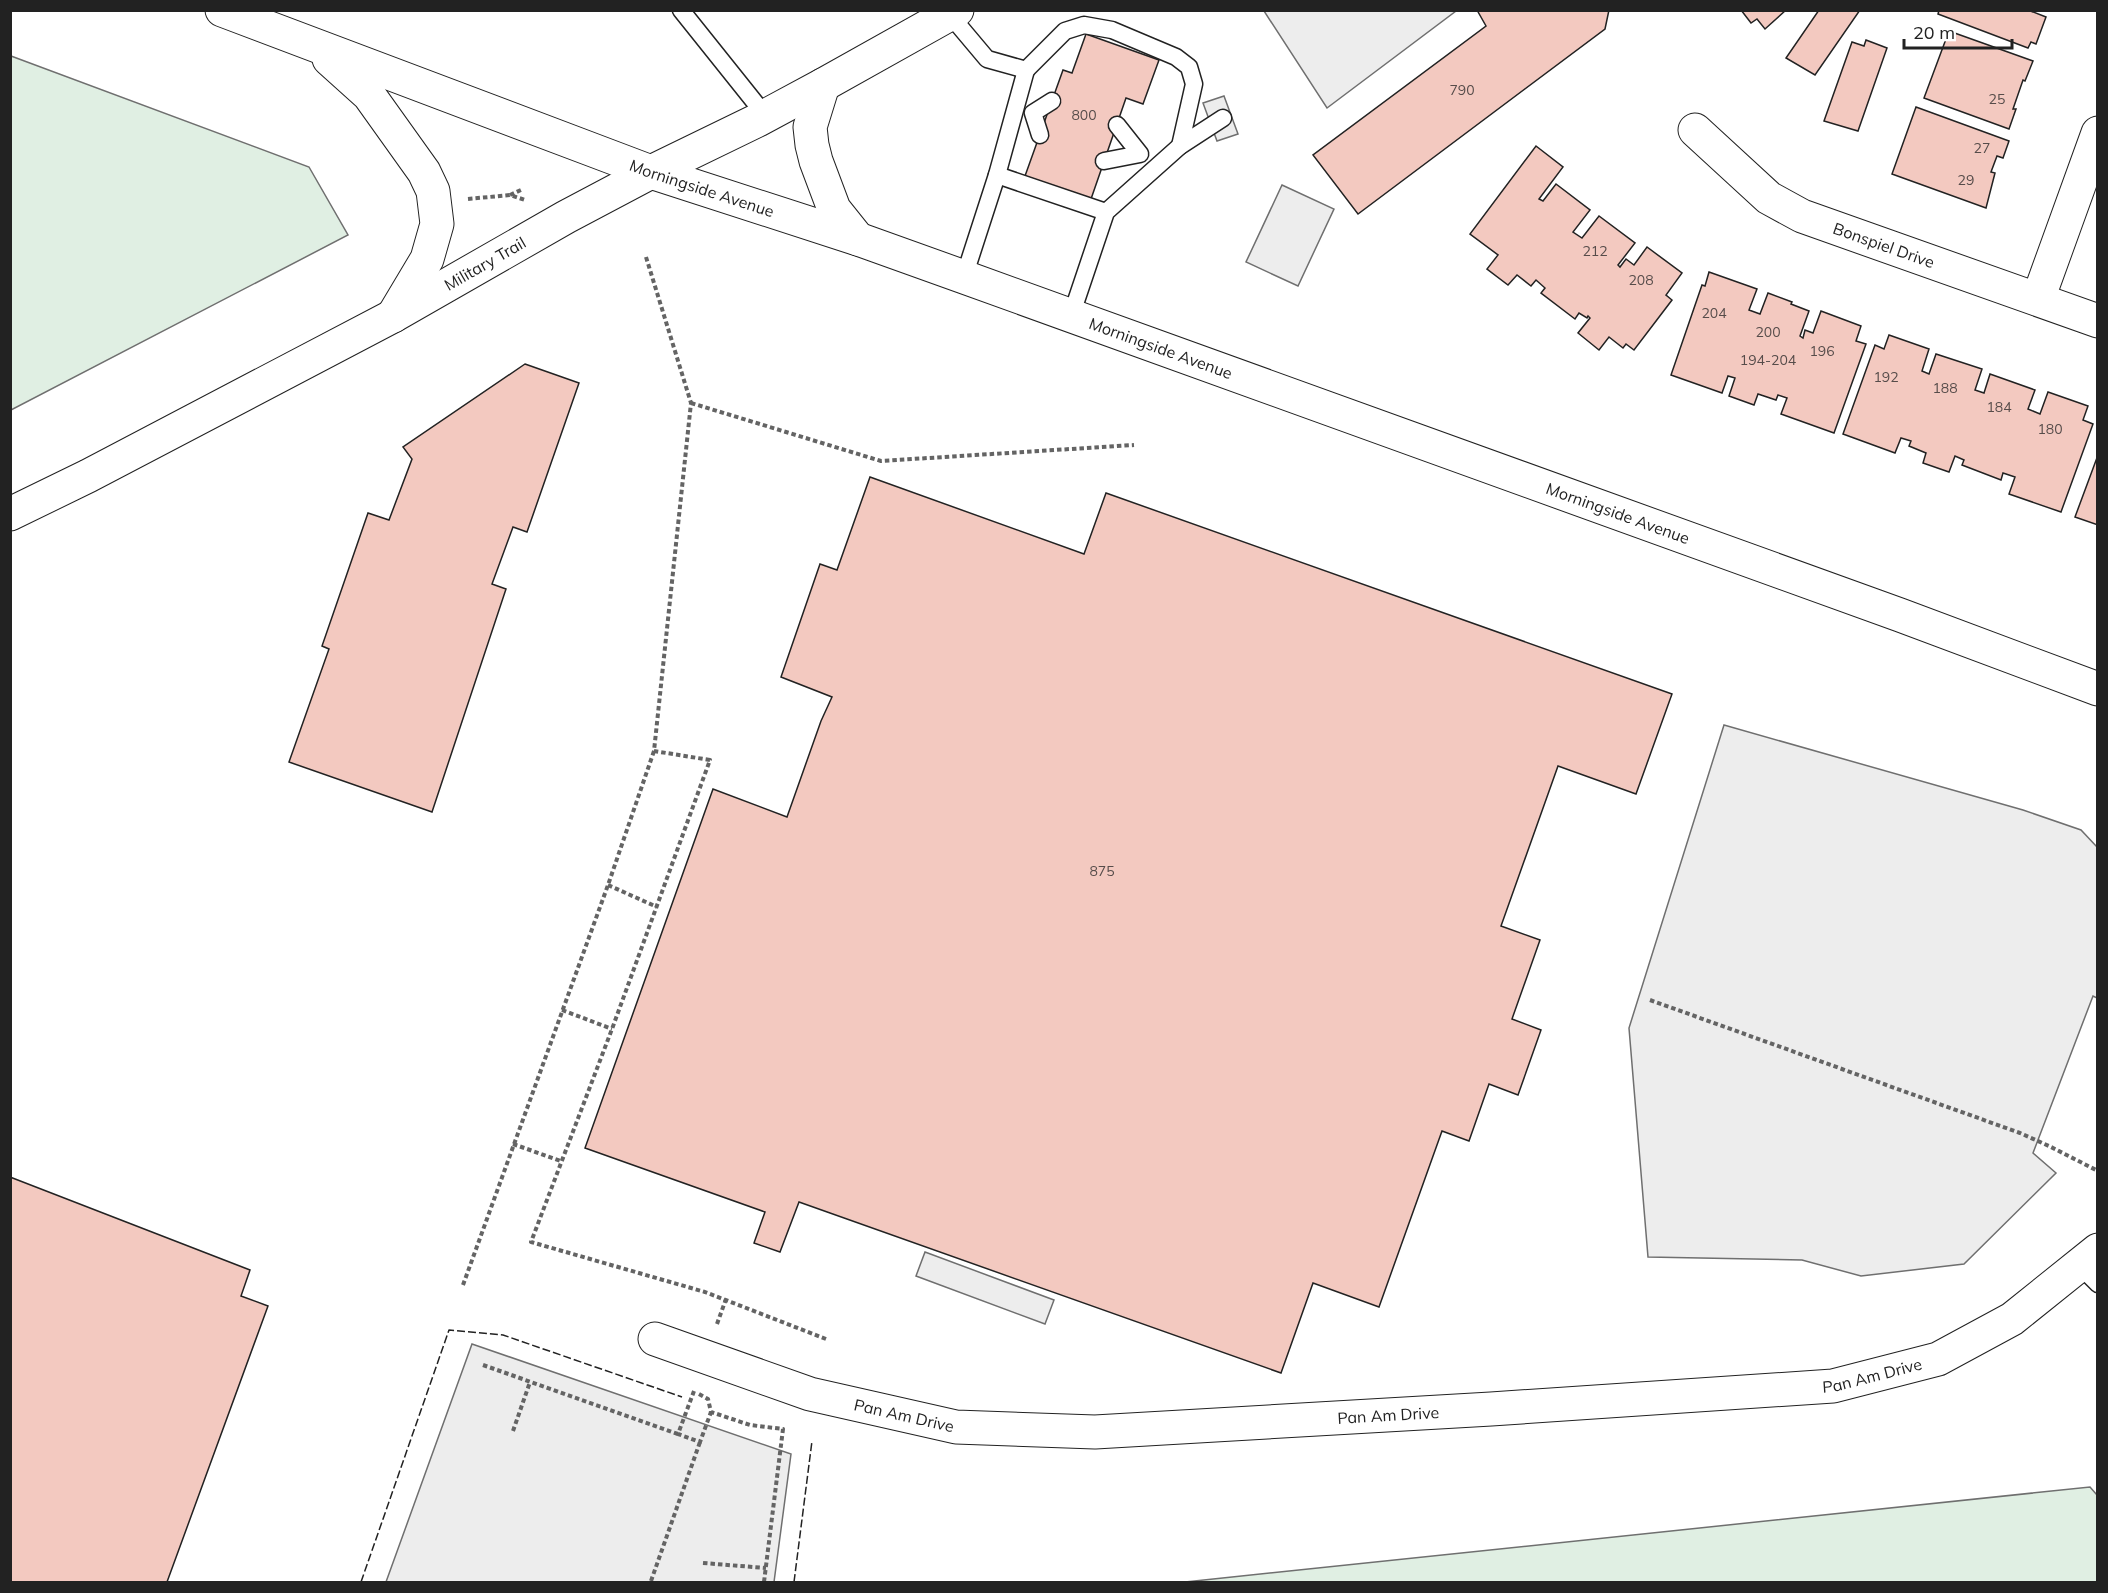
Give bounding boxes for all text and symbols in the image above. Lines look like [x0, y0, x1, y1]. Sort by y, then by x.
scale bar [1904, 12, 2012, 50]
text: 20 m [1913, 21, 1955, 44]
house number: 790 [1449, 81, 1475, 99]
house number: 25 [1989, 90, 2005, 108]
house number: 800 [1071, 106, 1097, 124]
house number: 27 [1974, 139, 1990, 157]
street label: Morningside Avenue [627, 155, 777, 221]
house number: 29 [1958, 171, 1974, 189]
street label: Bonspiel Drive [1831, 218, 1937, 272]
street label: Military Trail [440, 232, 529, 295]
house number: 212 [1582, 242, 1608, 260]
house number: 208 [1628, 271, 1654, 289]
house number: 204 [1701, 304, 1727, 322]
street label: Morningside Avenue [1086, 313, 1235, 383]
house number: 200 [1755, 323, 1781, 341]
house number: 196 [1809, 342, 1835, 360]
house number: 194-204 [1740, 351, 1797, 369]
house number: 192 [1873, 368, 1899, 386]
house number: 188 [1932, 379, 1958, 397]
house number: 184 [1986, 398, 2012, 416]
house number: 180 [2037, 420, 2063, 438]
street label: Morningside Avenue [1544, 478, 1692, 548]
house number: 875 [1089, 862, 1115, 880]
street label: Pan Am Drive [1822, 1354, 1924, 1397]
street label: Pan Am Drive [852, 1394, 956, 1436]
street label: Pan Am Drive [1337, 1402, 1440, 1428]

